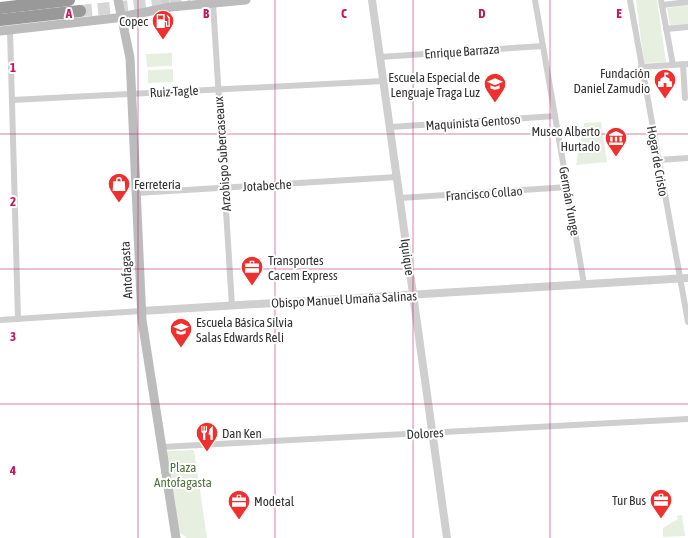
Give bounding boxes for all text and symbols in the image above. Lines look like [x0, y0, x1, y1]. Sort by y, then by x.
text: A [65, 6, 73, 21]
text: B [203, 6, 210, 21]
text: C [341, 6, 347, 21]
text: D [478, 6, 486, 21]
text: E [616, 6, 622, 21]
fuel station icon: Copec [150, 8, 176, 41]
place label: Copec [119, 14, 148, 29]
street label: Enrique Barraza [424, 41, 500, 62]
text: 1 [10, 60, 16, 75]
place label: Fundación Daniel Zamudio [573, 66, 650, 96]
public building icon: Fundación Daniel Zamudio [652, 67, 678, 100]
place label: Escuela Especial de Lenguaje Traga Luz [388, 70, 480, 100]
school or university icon: Escuela Especial de Lenguaje Traga Luz [482, 71, 508, 104]
street label: Ruiz-Tagle [149, 83, 199, 100]
street label: Arzobispo Subercaseaux [211, 95, 234, 212]
street label: Maquinista Gentoso [425, 112, 521, 133]
place label: Museo Alberto Hurtado [531, 124, 600, 154]
museum icon: Museo Alberto Hurtado [603, 125, 629, 158]
street label: Hogar de Cristo [644, 125, 671, 198]
street label: Germán Yunge [556, 165, 583, 237]
shop icon: Ferretería [106, 171, 132, 204]
place label: Ferretería [134, 177, 181, 192]
street label: Jotabeche [242, 177, 292, 194]
street label: Francisco Collao [445, 183, 523, 204]
text: 2 [10, 194, 16, 209]
street label: Iquique [397, 238, 418, 277]
street label: Antofagasta [117, 241, 136, 299]
place label: Transportes Cacem Express [268, 253, 338, 283]
office icon: Transportes Cacem Express [239, 254, 265, 287]
street label: Obispo Manuel Umaña Salinas [271, 288, 418, 311]
place label: Escuela Básica Silvia Salas Edwards Reli [196, 315, 293, 345]
school or university icon: Escuela Básica Silvia Salas Edwards Reli [168, 316, 194, 349]
text: 3 [10, 329, 16, 344]
restaurant icon: Dan Ken [194, 420, 220, 453]
street label: Dolores [406, 425, 444, 442]
place label: Dan Ken [222, 426, 262, 441]
park label: Plaza Antofagasta [154, 460, 212, 490]
text: 4 [9, 463, 16, 478]
office icon: Tur Bus [648, 487, 674, 520]
office icon: Modetal [226, 488, 252, 521]
place label: Tur Bus [612, 493, 646, 508]
place label: Modetal [254, 494, 295, 509]

